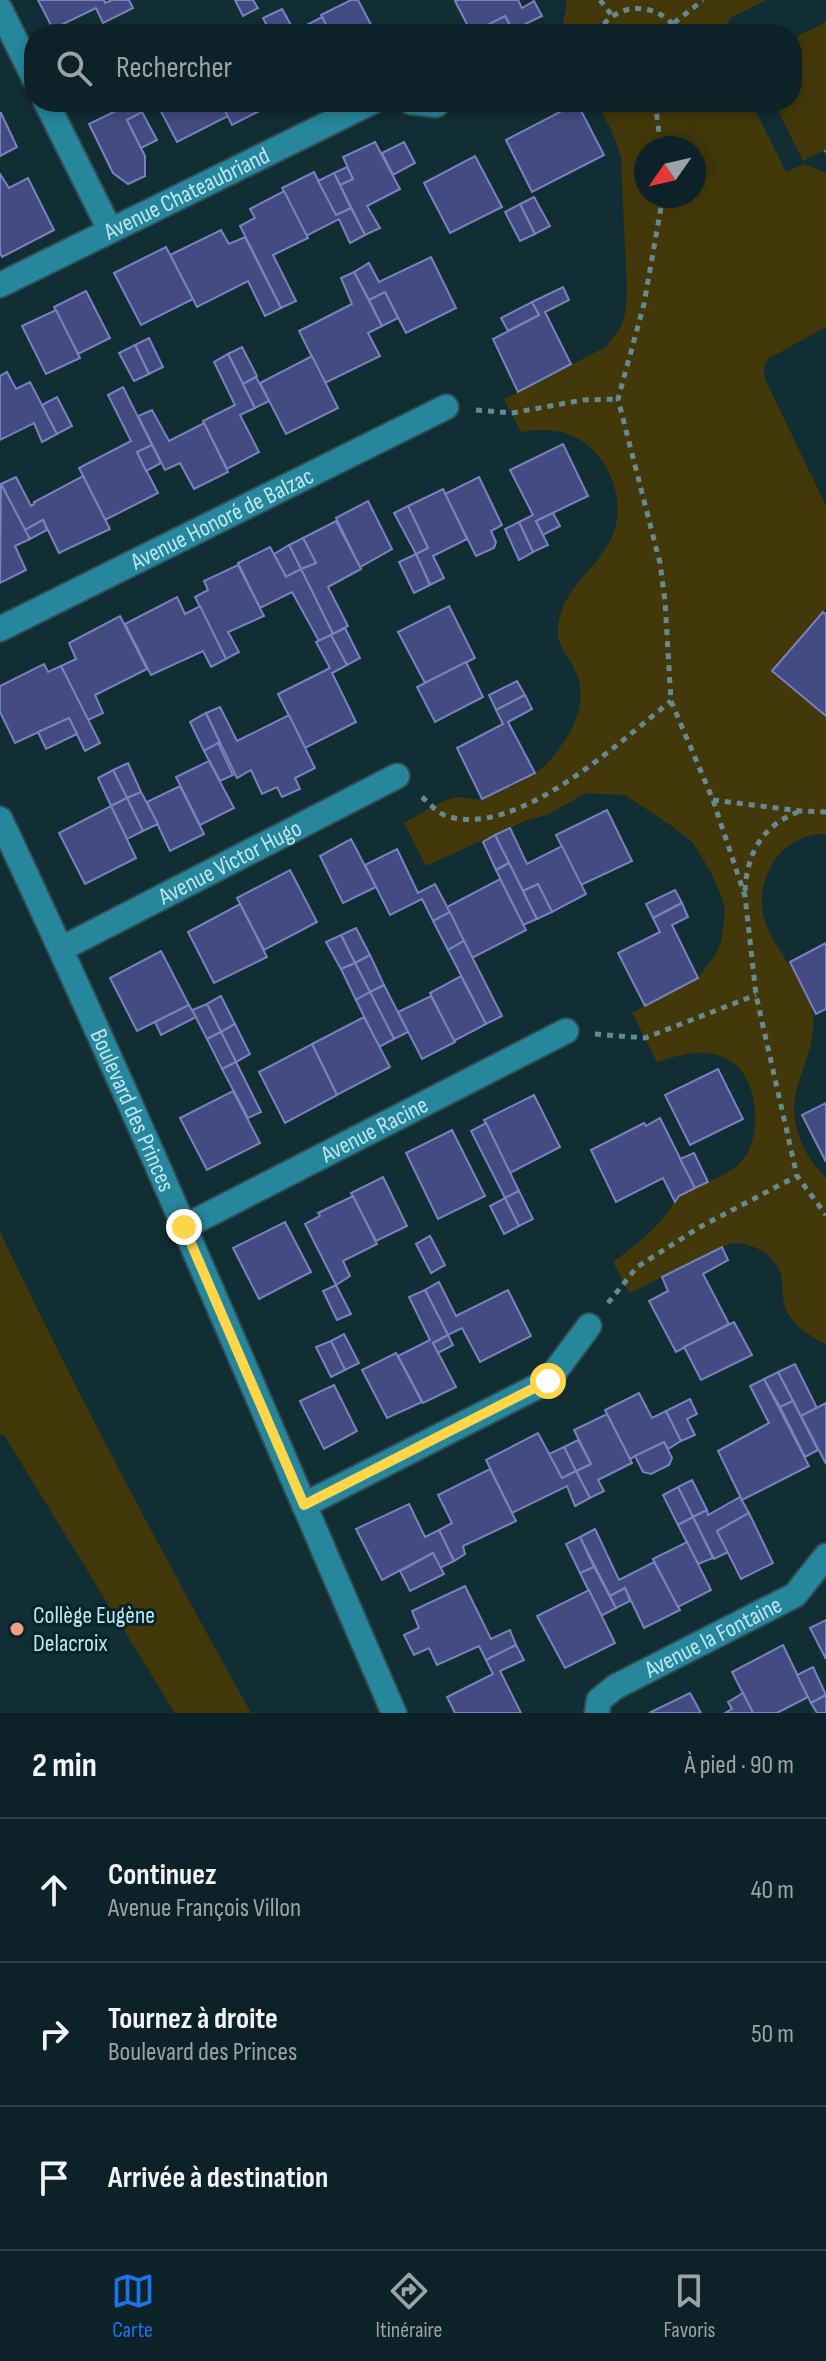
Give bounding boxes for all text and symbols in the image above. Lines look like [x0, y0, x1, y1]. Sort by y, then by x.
search box [24, 24, 802, 112]
icon: search [52, 46, 96, 90]
text: Rechercher [116, 50, 232, 86]
north arrow [634, 136, 706, 208]
street label: Avenue Chateaubriand [98, 140, 274, 247]
street label: Avenue Honoré de Balzac [125, 461, 318, 577]
street label: Avenue Victor Hugo [153, 813, 306, 911]
street label: Boulevard des Princes [84, 1024, 181, 1196]
street label: Avenue Racine [315, 1090, 433, 1169]
route end [166, 1209, 202, 1245]
route start [530, 1363, 566, 1399]
street label: Avenue la Fontaine [639, 1590, 787, 1684]
place label: Collège Eugène Delacroix [33, 1601, 155, 1658]
marker: Collège Eugène Delacroix [8, 1620, 26, 1638]
text: 2 min [32, 1745, 97, 1786]
text: À pied · 90 m [684, 1750, 794, 1781]
text: Continuez [108, 1857, 217, 1893]
icon: ahead [32, 1868, 76, 1912]
text: 40 m [751, 1875, 794, 1906]
text: Avenue François Villon [108, 1893, 301, 1924]
text: Tournez à droite [108, 2001, 278, 2037]
icon: right [32, 2012, 76, 2056]
text: 50 m [751, 2019, 794, 2050]
text: Boulevard des Princes [108, 2037, 297, 2068]
icon: arrive [32, 2156, 76, 2200]
text: Arrivée à destination [108, 2160, 328, 2196]
tab: Carte [111, 2269, 155, 2344]
tab: Itinéraire [376, 2269, 442, 2344]
tab: Favoris [663, 2269, 715, 2344]

